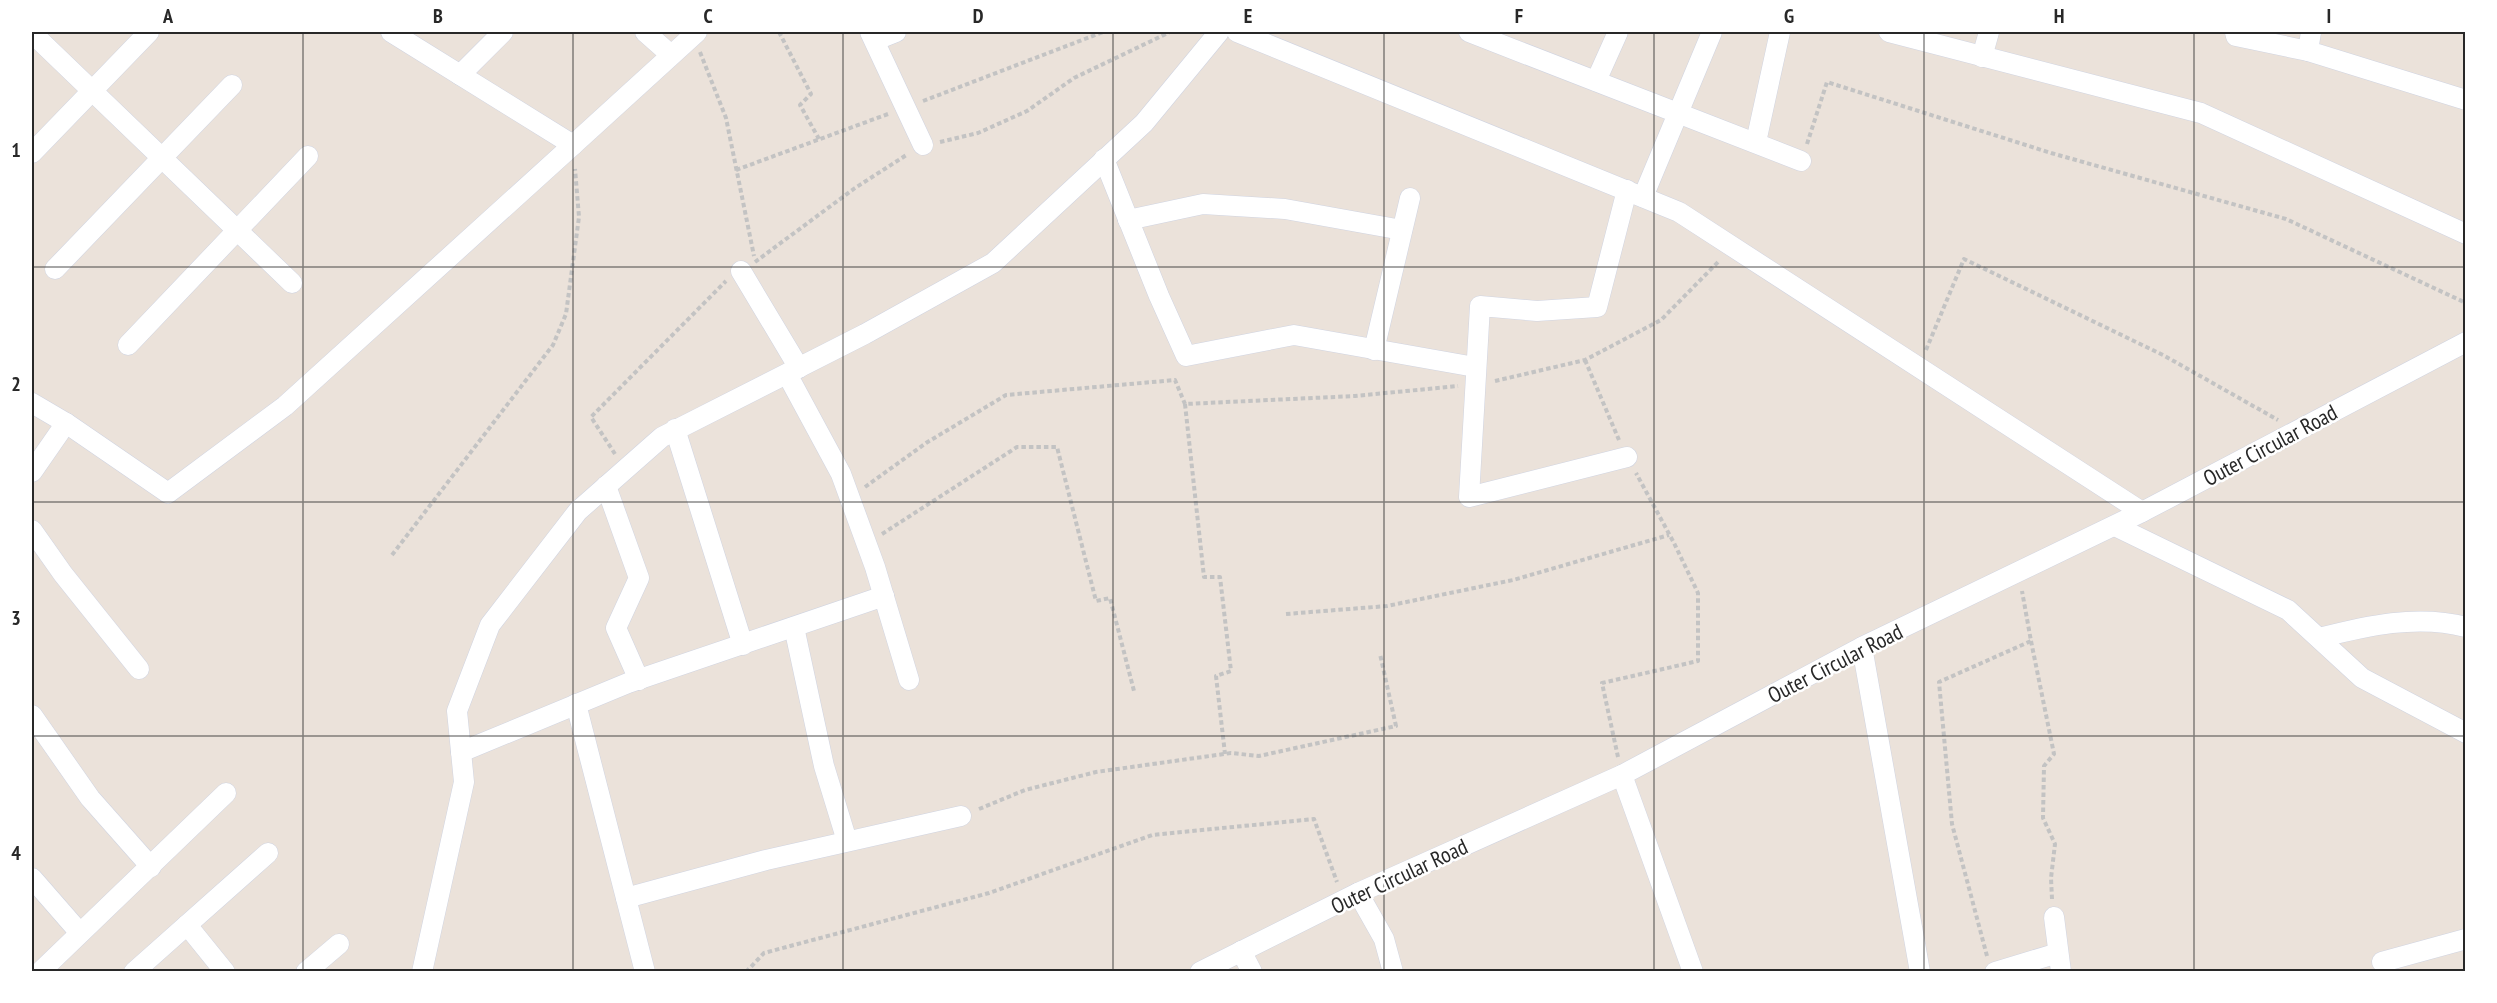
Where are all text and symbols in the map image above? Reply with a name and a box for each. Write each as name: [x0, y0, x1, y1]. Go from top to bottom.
text: A: [162, 3, 174, 29]
text: B: [433, 3, 443, 29]
text: C: [703, 3, 713, 29]
text: D: [973, 3, 984, 29]
text: E: [1244, 3, 1252, 29]
text: F: [1515, 3, 1523, 29]
text: G: [1784, 3, 1794, 29]
text: H: [2054, 3, 2064, 29]
text: I: [2327, 3, 2331, 29]
text: 1: [11, 137, 21, 163]
text: 2: [11, 371, 21, 397]
street label: Outer Circular Road: [2198, 398, 2342, 492]
text: 3: [11, 605, 21, 631]
street label: Outer Circular Road: [1763, 617, 1907, 709]
street label: Outer Circular Road: [1326, 832, 1472, 920]
text: 4: [11, 840, 21, 866]

